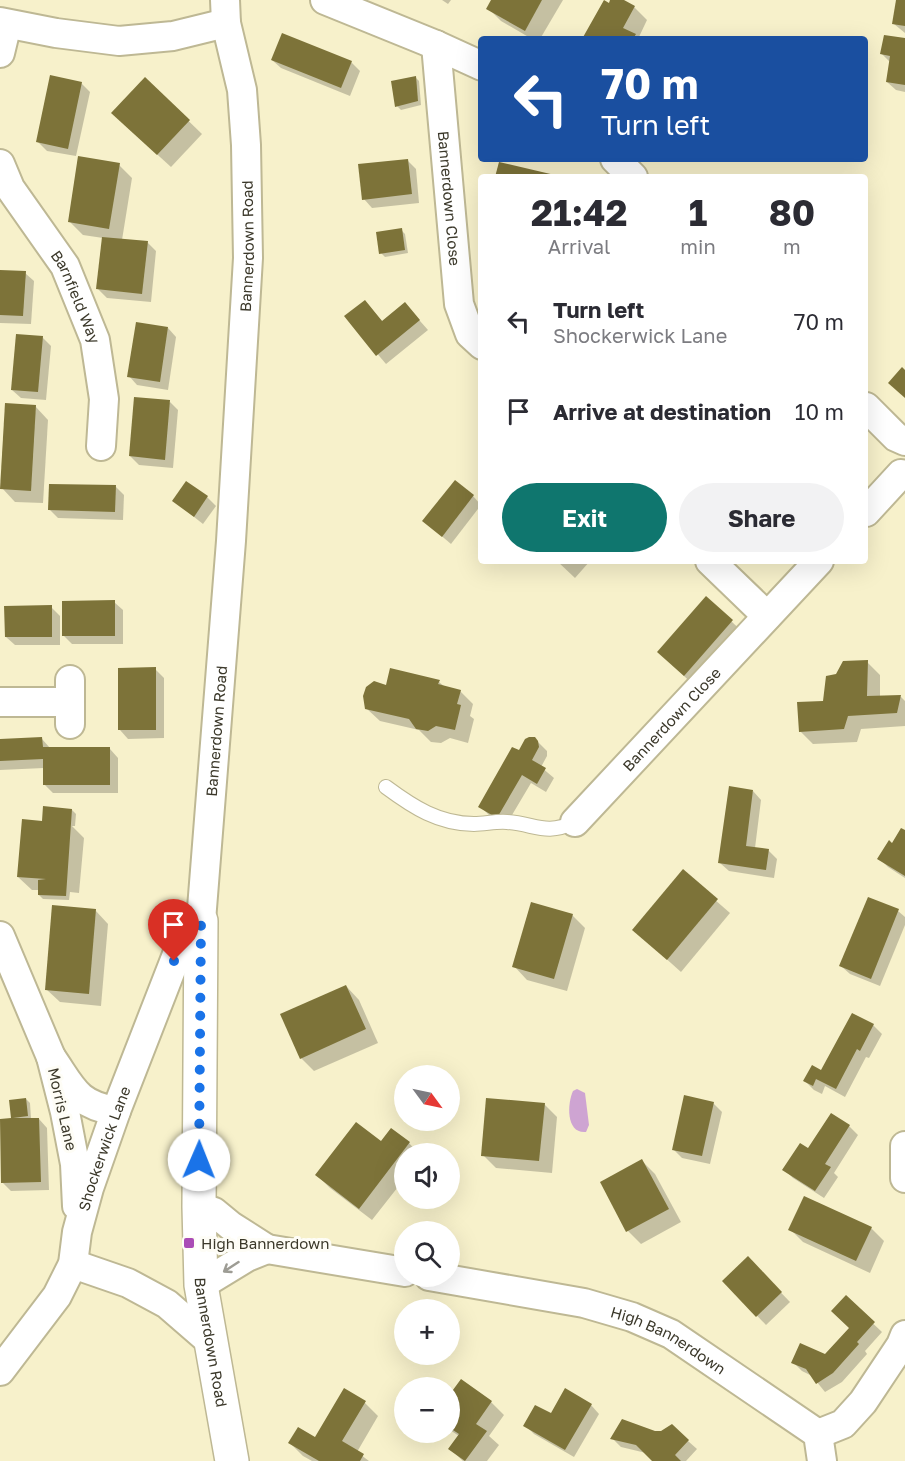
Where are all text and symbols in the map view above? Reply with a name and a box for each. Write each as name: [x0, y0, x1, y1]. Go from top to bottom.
text: 70 m: [601, 58, 698, 108]
icon: left: [502, 60, 580, 138]
text: Turn left: [601, 109, 710, 141]
street label: Bannerdown Close: [435, 130, 465, 267]
street label: Bannerdown Road: [236, 180, 257, 312]
text: 21:42: [531, 191, 627, 234]
text: 1: [689, 191, 707, 234]
text: 80: [769, 191, 815, 234]
text: Arrival: [548, 234, 611, 258]
text: min: [680, 234, 716, 258]
text: m: [783, 234, 801, 258]
street label: Barnfield Way: [48, 247, 105, 346]
text: Turn left: [553, 296, 644, 323]
icon: left: [502, 305, 535, 338]
text: 70 m: [794, 308, 844, 335]
text: Shockerwick Lane: [553, 323, 727, 347]
icon: arrive: [502, 395, 535, 428]
text: Arrive at destination: [553, 398, 771, 425]
text: 10 m: [795, 398, 844, 425]
button: Exit: [502, 483, 667, 552]
button: Share: [679, 483, 844, 552]
street label: Bannerdown Close: [619, 663, 724, 775]
street label: Bannerdown Road: [202, 665, 230, 797]
pin: [148, 899, 199, 961]
icon: arrive: [157, 908, 190, 941]
north arrow: [394, 1065, 460, 1131]
map controls: [394, 1065, 460, 1443]
street label: Morris Lane: [45, 1066, 81, 1152]
street label: Shockerwick Lane: [74, 1083, 134, 1213]
position arrow: [167, 1128, 231, 1192]
button: sound: [394, 1143, 460, 1209]
button: search: [394, 1221, 460, 1287]
place label: High Bannerdown: [201, 1234, 329, 1252]
marker: High Bannerdown: [182, 1236, 196, 1250]
one-way arrow: [223, 1262, 240, 1274]
street label: Bannerdown Road: [192, 1277, 231, 1408]
button: +: [394, 1299, 460, 1365]
street label: High Bannerdown: [609, 1302, 729, 1378]
button: −: [394, 1377, 460, 1443]

